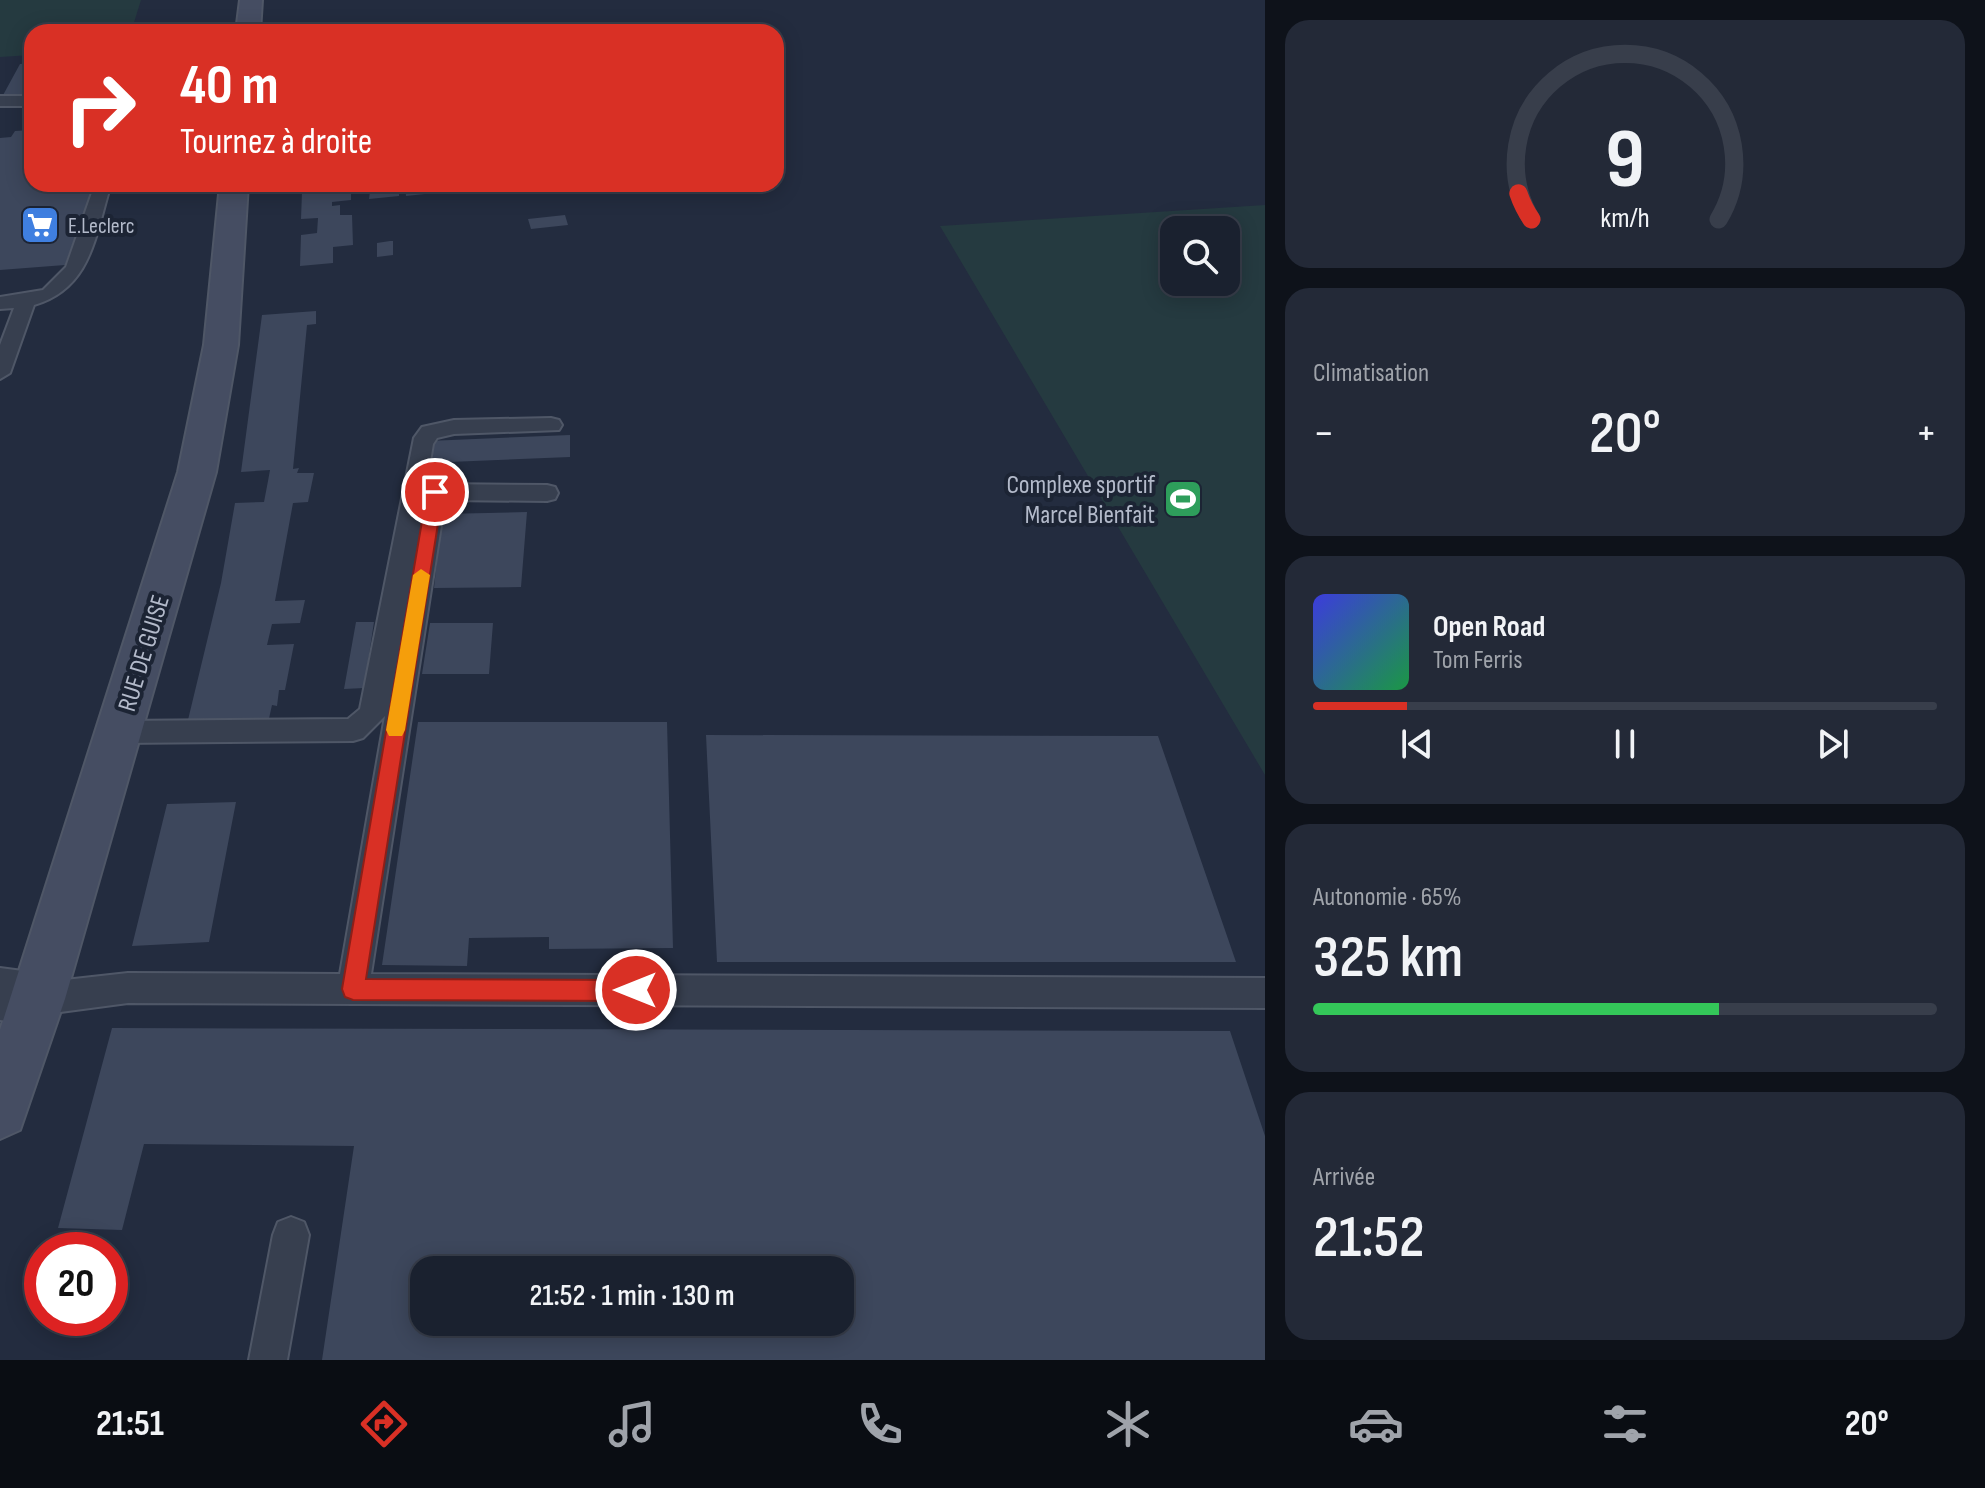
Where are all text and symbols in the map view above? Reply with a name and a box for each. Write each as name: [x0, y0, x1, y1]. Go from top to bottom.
text: 40 m: [180, 53, 279, 120]
icon: right: [48, 56, 152, 160]
text: 9: [1605, 111, 1645, 211]
text: Tournez à droite: [180, 121, 372, 164]
text: km/h: [1600, 201, 1650, 236]
supermarket icon: E.Leclerc: [19, 204, 61, 246]
place label: E.Leclerc: [68, 213, 134, 240]
map controls: [1160, 216, 1240, 296]
button: search: [1160, 216, 1240, 296]
text: Climatisation: [1313, 358, 1429, 389]
text: 20°: [1589, 398, 1661, 470]
text: −: [1313, 407, 1335, 460]
text: +: [1915, 407, 1937, 460]
pin: [401, 458, 469, 526]
icon: arrive: [413, 470, 457, 514]
place label: Complexe sportif Marcel Bienfait: [1006, 470, 1155, 531]
sports icon: Complexe sportif Marcel Bienfait: [1162, 478, 1204, 520]
street label: RUE DE GUISE: [112, 591, 177, 715]
text: Open Road: [1433, 609, 1545, 645]
text: Tom Ferris: [1433, 645, 1523, 676]
icon: previous: [1395, 722, 1439, 766]
icon: pause: [1603, 722, 1647, 766]
icon: next: [1811, 722, 1855, 766]
text: Autonomie · 65%: [1313, 882, 1462, 913]
text: 325 km: [1313, 922, 1463, 994]
position arrow: [594, 948, 678, 1032]
text: Arrivée: [1313, 1162, 1375, 1193]
text: 21:52: [1313, 1202, 1425, 1274]
speed limit sign: 20: [24, 1232, 128, 1336]
text: 21:52 · 1 min · 130 m: [529, 1278, 735, 1314]
icon: directions: [356, 1396, 412, 1452]
icon: music: [604, 1396, 660, 1452]
icon: phone: [852, 1396, 908, 1452]
icon: climate: [1100, 1396, 1156, 1452]
icon: car: [1348, 1396, 1404, 1452]
icon: filters: [1597, 1396, 1653, 1452]
text: 21:51: [96, 1403, 164, 1446]
text: 20°: [1845, 1403, 1889, 1446]

